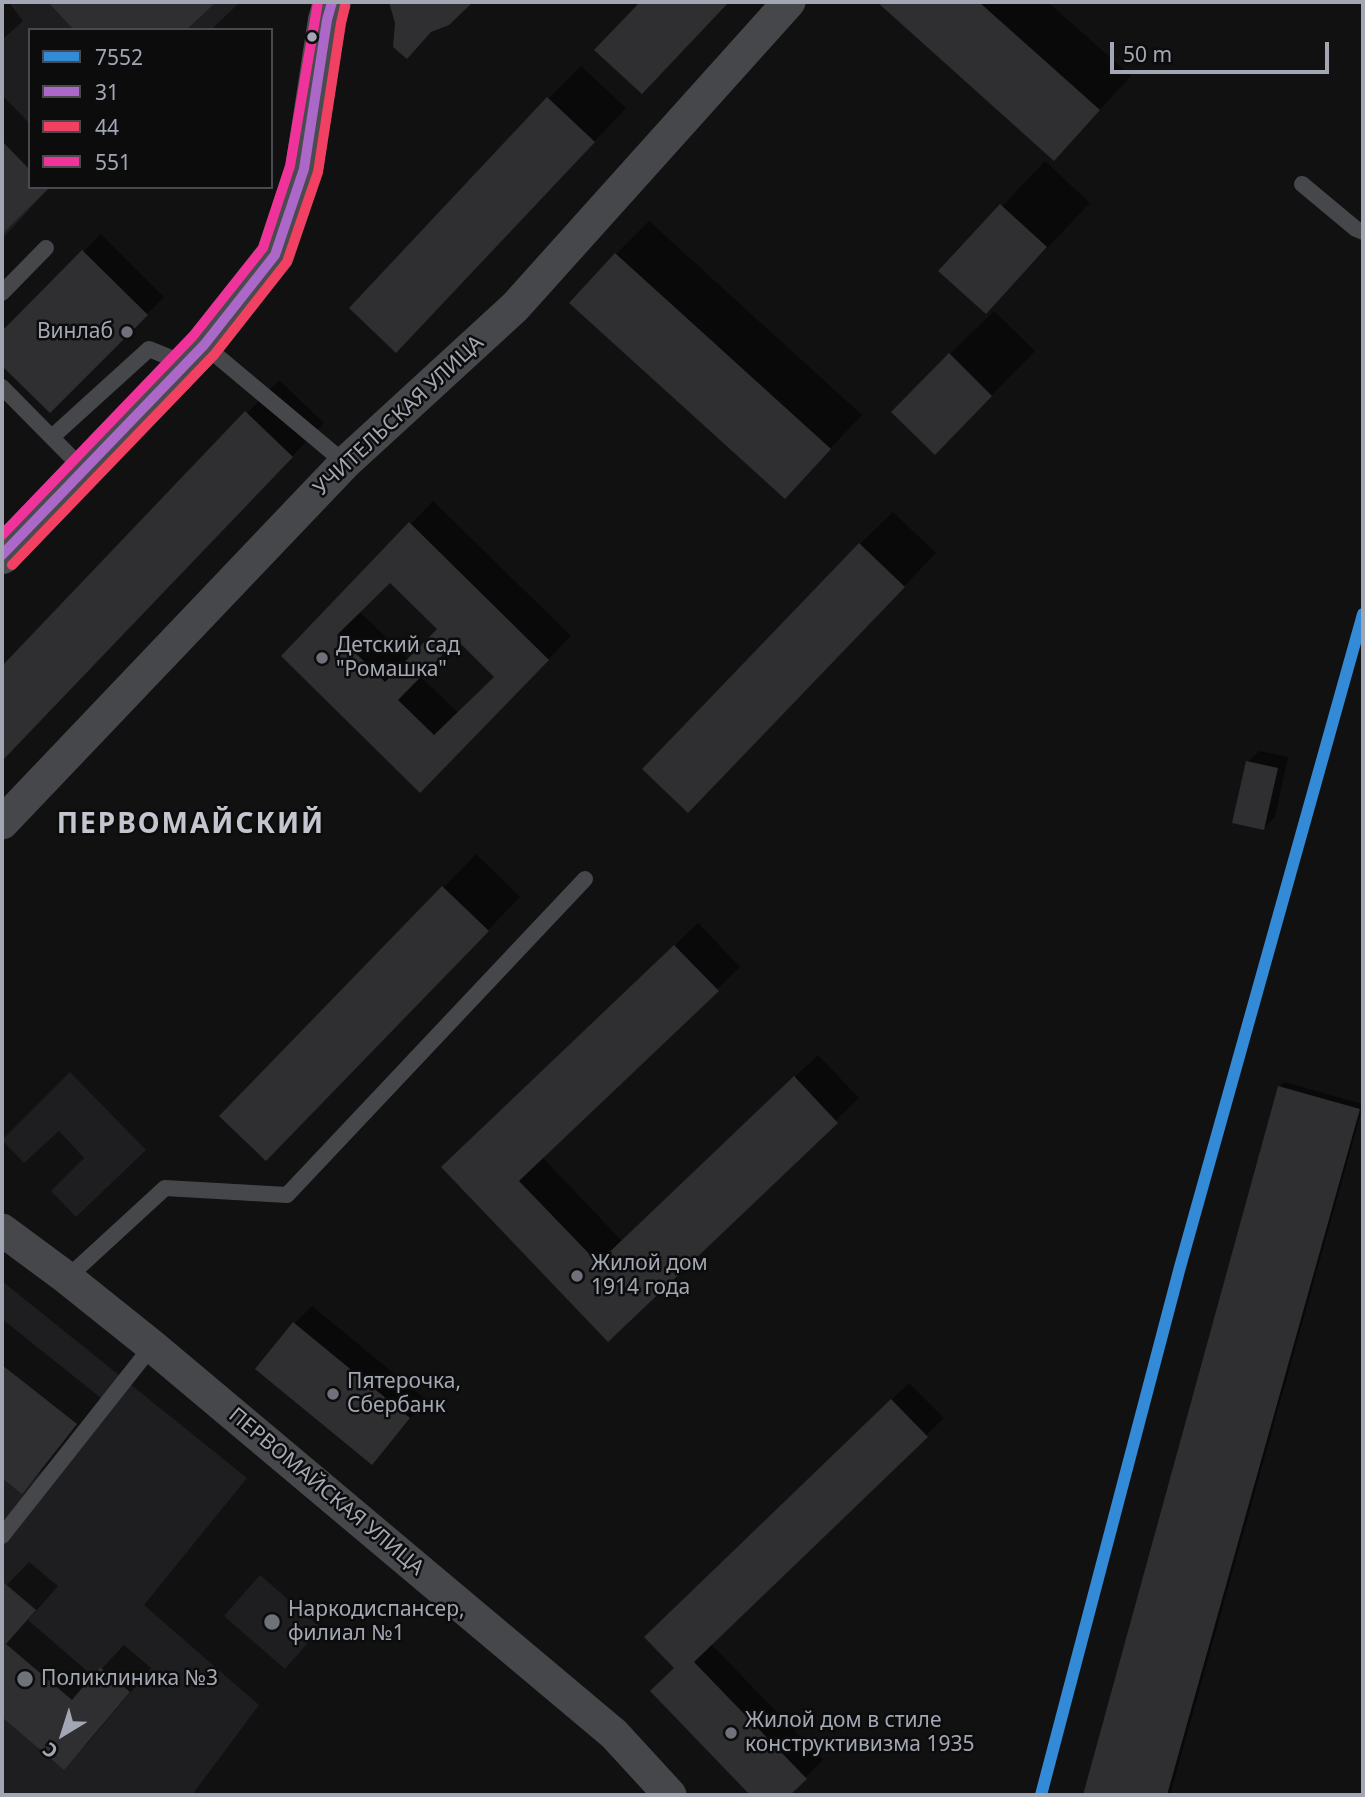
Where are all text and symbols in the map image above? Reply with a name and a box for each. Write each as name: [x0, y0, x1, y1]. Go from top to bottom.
legend: [28, 28, 273, 189]
scale bar: [1113, 28, 1332, 72]
unlabelled marker: [305, 30, 319, 44]
text: 50 m: [1123, 40, 1172, 68]
text: 7552: [95, 43, 143, 71]
text: 31: [95, 78, 119, 106]
text: 44: [95, 113, 119, 141]
text: 551: [95, 148, 131, 176]
place label: Винлаб: [37, 319, 113, 345]
marker: Винлаб: [119, 324, 135, 340]
street label: УЧИТЕЛЬСКАЯ УЛИЦА: [309, 331, 489, 501]
place label: Детский сад "Ромашка": [336, 633, 460, 683]
marker: Детский сад "Ромашка": [314, 650, 330, 666]
district label: ПЕРВОМАЙСКИЙ: [58, 808, 324, 842]
place label: Жилой дом 1914 года: [591, 1251, 708, 1301]
marker: Жилой дом 1914 года: [569, 1268, 585, 1284]
place label: Пятерочка, Сбербанк: [347, 1369, 461, 1419]
marker: Пятерочка, Сбербанк: [325, 1386, 341, 1402]
street label: ПЕРВОМАЙСКАЯ УЛИЦА: [223, 1403, 429, 1581]
place label: Наркодиспансер, филиал №1: [288, 1597, 465, 1647]
marker: Наркодиспансер, филиал №1: [262, 1612, 282, 1632]
place label: Поликлиника №3: [41, 1666, 218, 1692]
marker: Поликлиника №3: [15, 1669, 35, 1689]
north arrow: [28, 1699, 98, 1769]
place label: Жилой дом в стиле конструктивизма 1935: [745, 1708, 974, 1758]
marker: Жилой дом в стиле конструктивизма 1935: [723, 1725, 739, 1741]
text: С: [37, 1737, 63, 1765]

